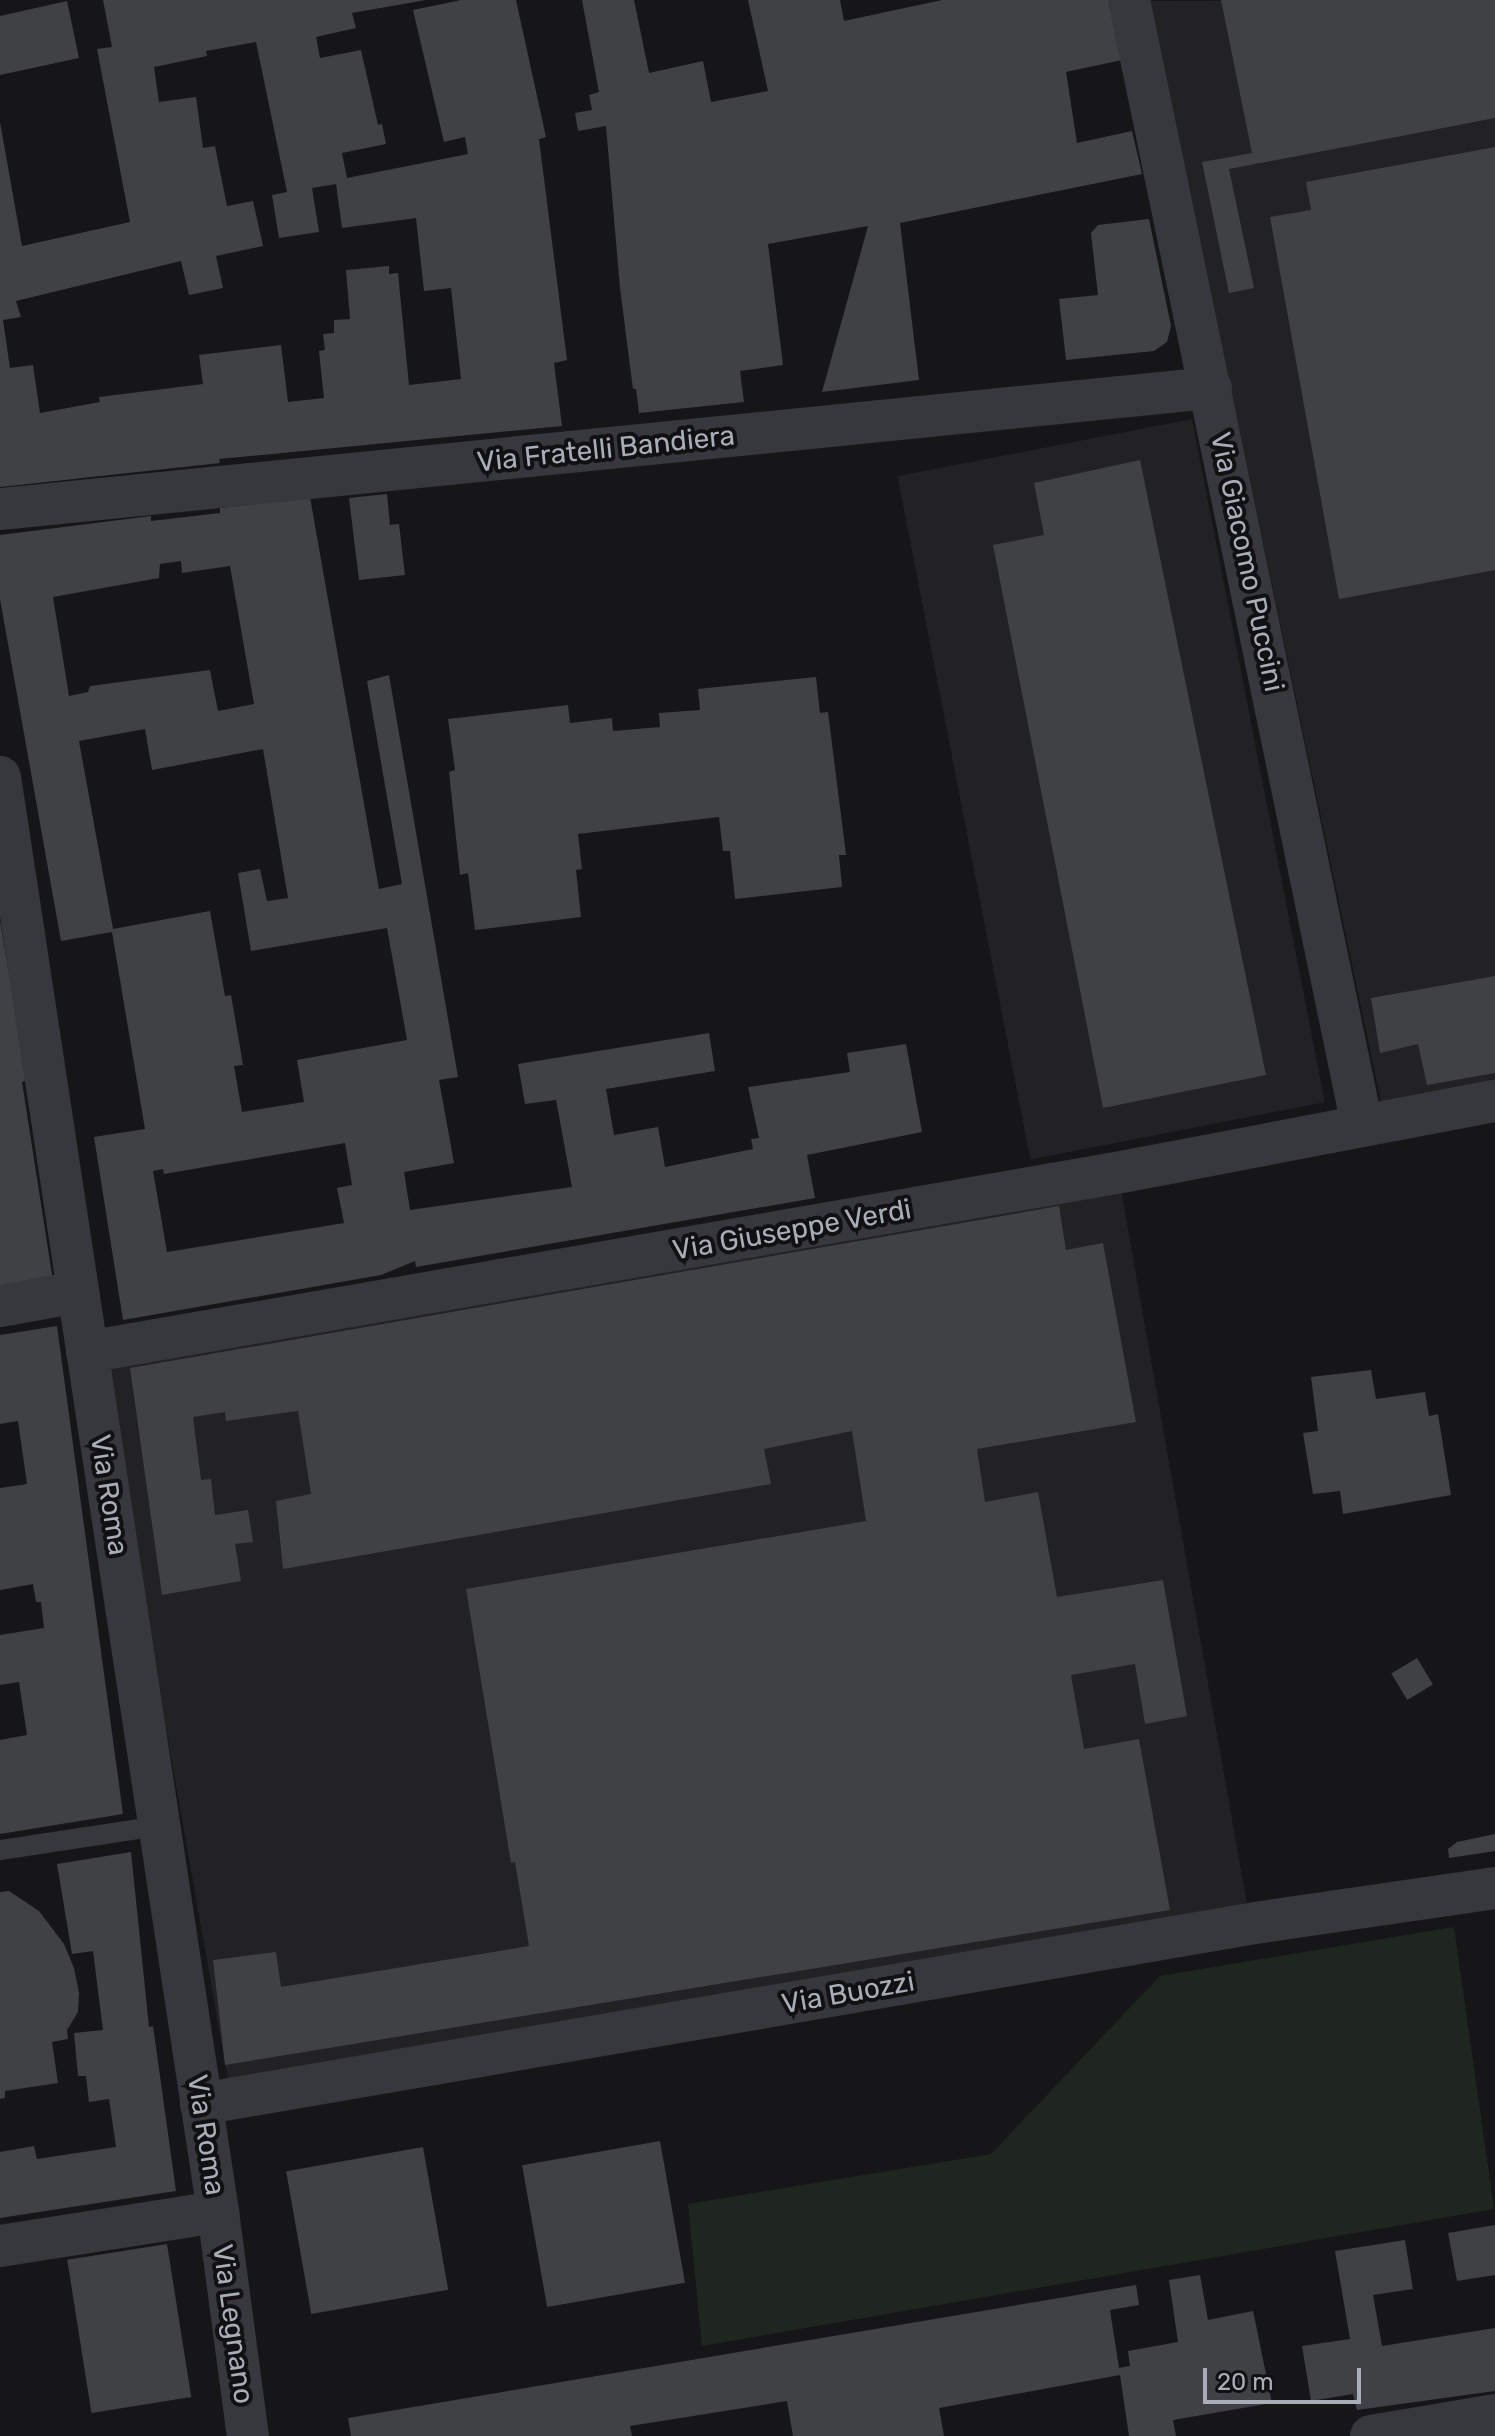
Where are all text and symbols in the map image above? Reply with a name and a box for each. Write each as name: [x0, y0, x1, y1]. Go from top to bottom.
street label: Via Fratelli Bandiera: [475, 419, 737, 479]
street label: Via Giacomo Puccini: [1203, 429, 1291, 695]
street label: Via Giuseppe Verdi: [670, 1192, 914, 1268]
street label: Via Roma: [83, 1432, 135, 1558]
street label: Via Buozzi: [779, 1965, 917, 2021]
street label: Via Roma: [180, 2072, 232, 2198]
street label: Via Legnano: [205, 2242, 261, 2406]
scale bar: [1207, 2352, 1365, 2402]
text: 20 m: [1217, 2368, 1274, 2396]

